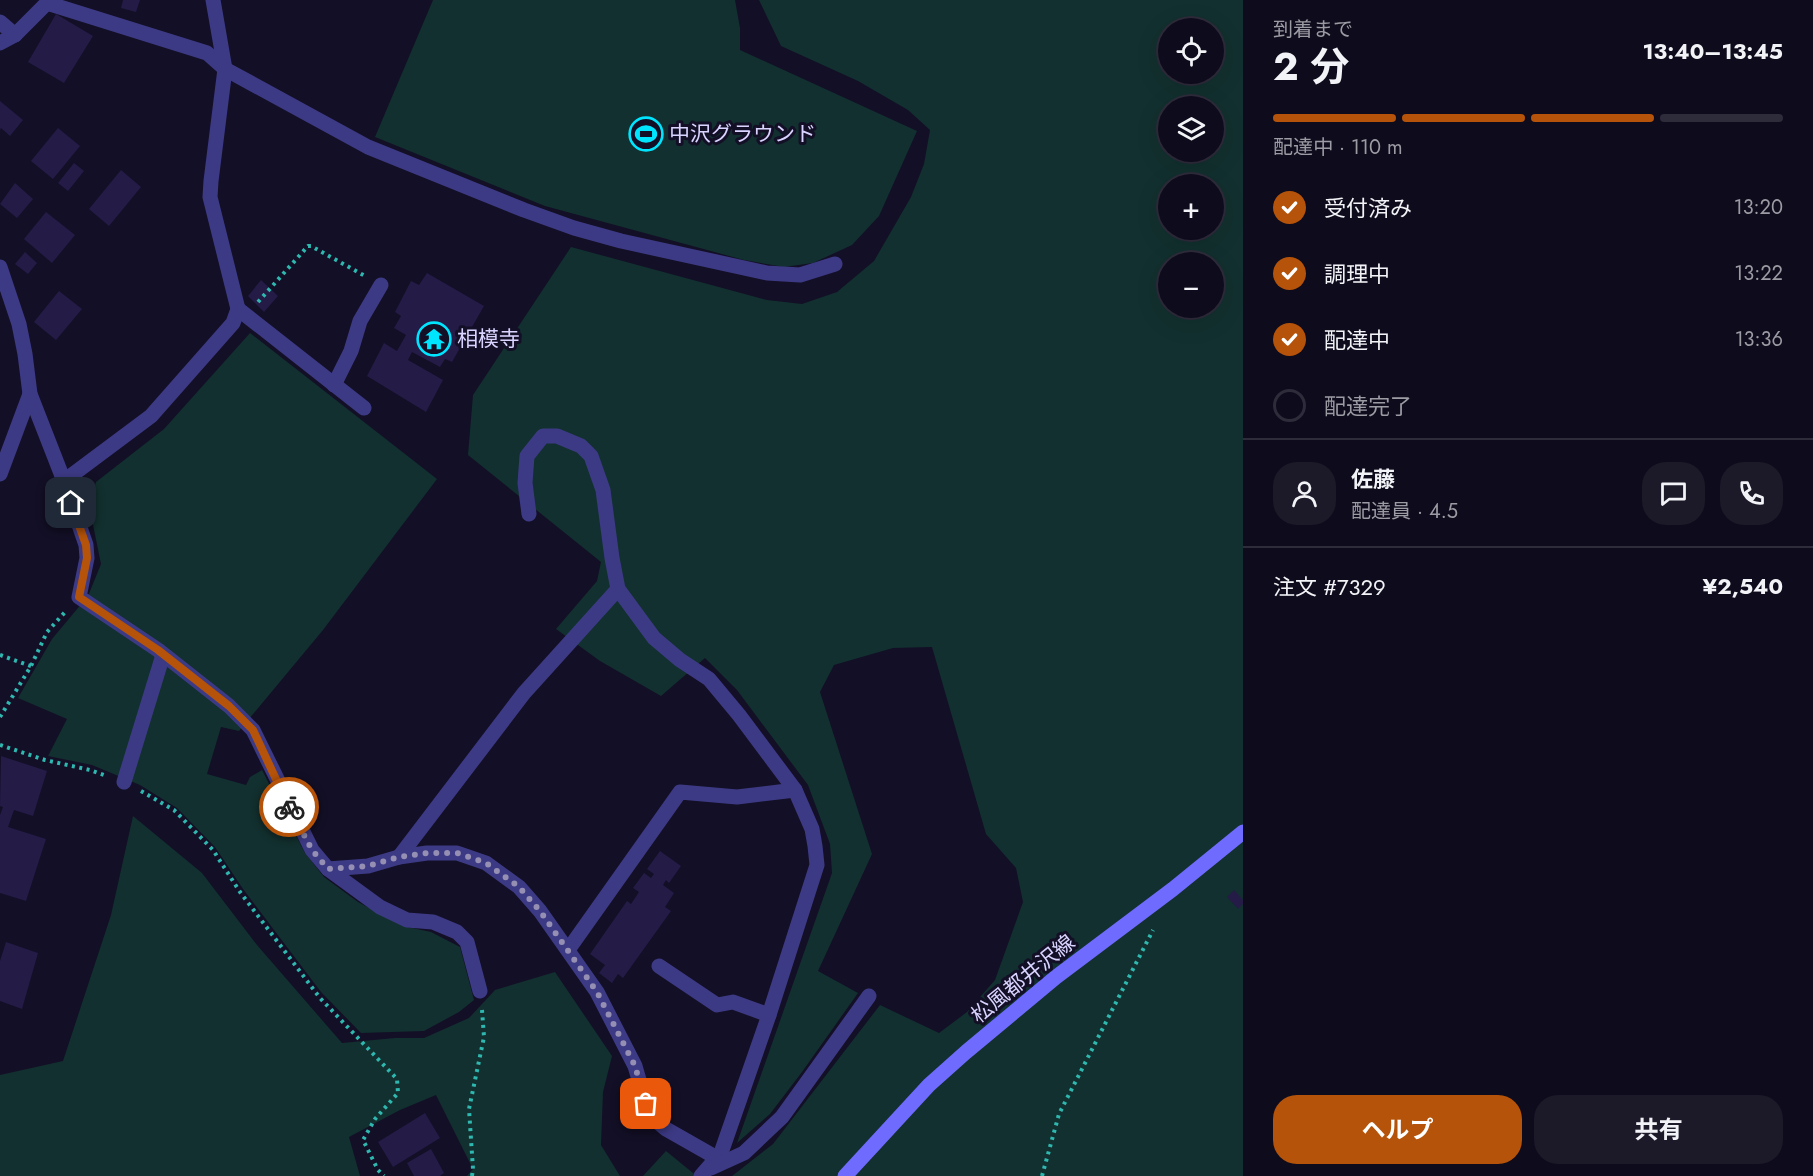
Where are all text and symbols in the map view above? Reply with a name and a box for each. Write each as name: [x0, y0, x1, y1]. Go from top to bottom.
text: 到着まで: [1273, 15, 1353, 44]
map controls: [1158, 18, 1224, 318]
button: locate: [1158, 18, 1224, 84]
text: 13:40–13:45: [1642, 35, 1783, 67]
text: 2 分: [1273, 38, 1349, 95]
button: layers: [1158, 96, 1224, 162]
sports icon: 中沢グラウンド: [628, 116, 664, 152]
place label: 中沢グラウンド: [669, 119, 816, 149]
text: 配達中 · 110 m: [1273, 133, 1403, 162]
button: +: [1158, 174, 1224, 240]
icon: check: [1273, 191, 1306, 224]
text: 受付済み: [1324, 192, 1412, 224]
text: 13:20: [1734, 193, 1783, 222]
button: −: [1158, 252, 1224, 318]
icon: check: [1273, 257, 1306, 290]
text: 調理中: [1324, 258, 1390, 290]
text: 13:22: [1734, 259, 1783, 288]
temple icon: 相模寺: [416, 321, 452, 357]
icon: check: [1273, 323, 1306, 356]
place label: 相模寺: [457, 324, 520, 354]
text: 配達中: [1324, 324, 1390, 356]
text: 13:36: [1735, 325, 1783, 354]
text: 配達完了: [1324, 390, 1412, 422]
button: person: [1273, 462, 1336, 525]
button: chat: [1642, 462, 1705, 525]
button: phone: [1720, 462, 1783, 525]
text: 佐藤: [1351, 463, 1395, 495]
pin: [45, 477, 96, 528]
icon: home: [54, 486, 87, 519]
text: 配達員 · 4.5: [1351, 497, 1458, 526]
text: ¥2,540: [1703, 570, 1783, 602]
text: 注文 #7329: [1273, 571, 1386, 603]
courier: [259, 777, 319, 837]
icon: bike: [273, 791, 306, 824]
street label: 松風都井沢線: [965, 928, 1081, 1030]
pin: [620, 1078, 671, 1129]
icon: bag: [629, 1087, 662, 1120]
button: ヘルプ: [1273, 1095, 1522, 1164]
button: 共有: [1534, 1095, 1783, 1164]

